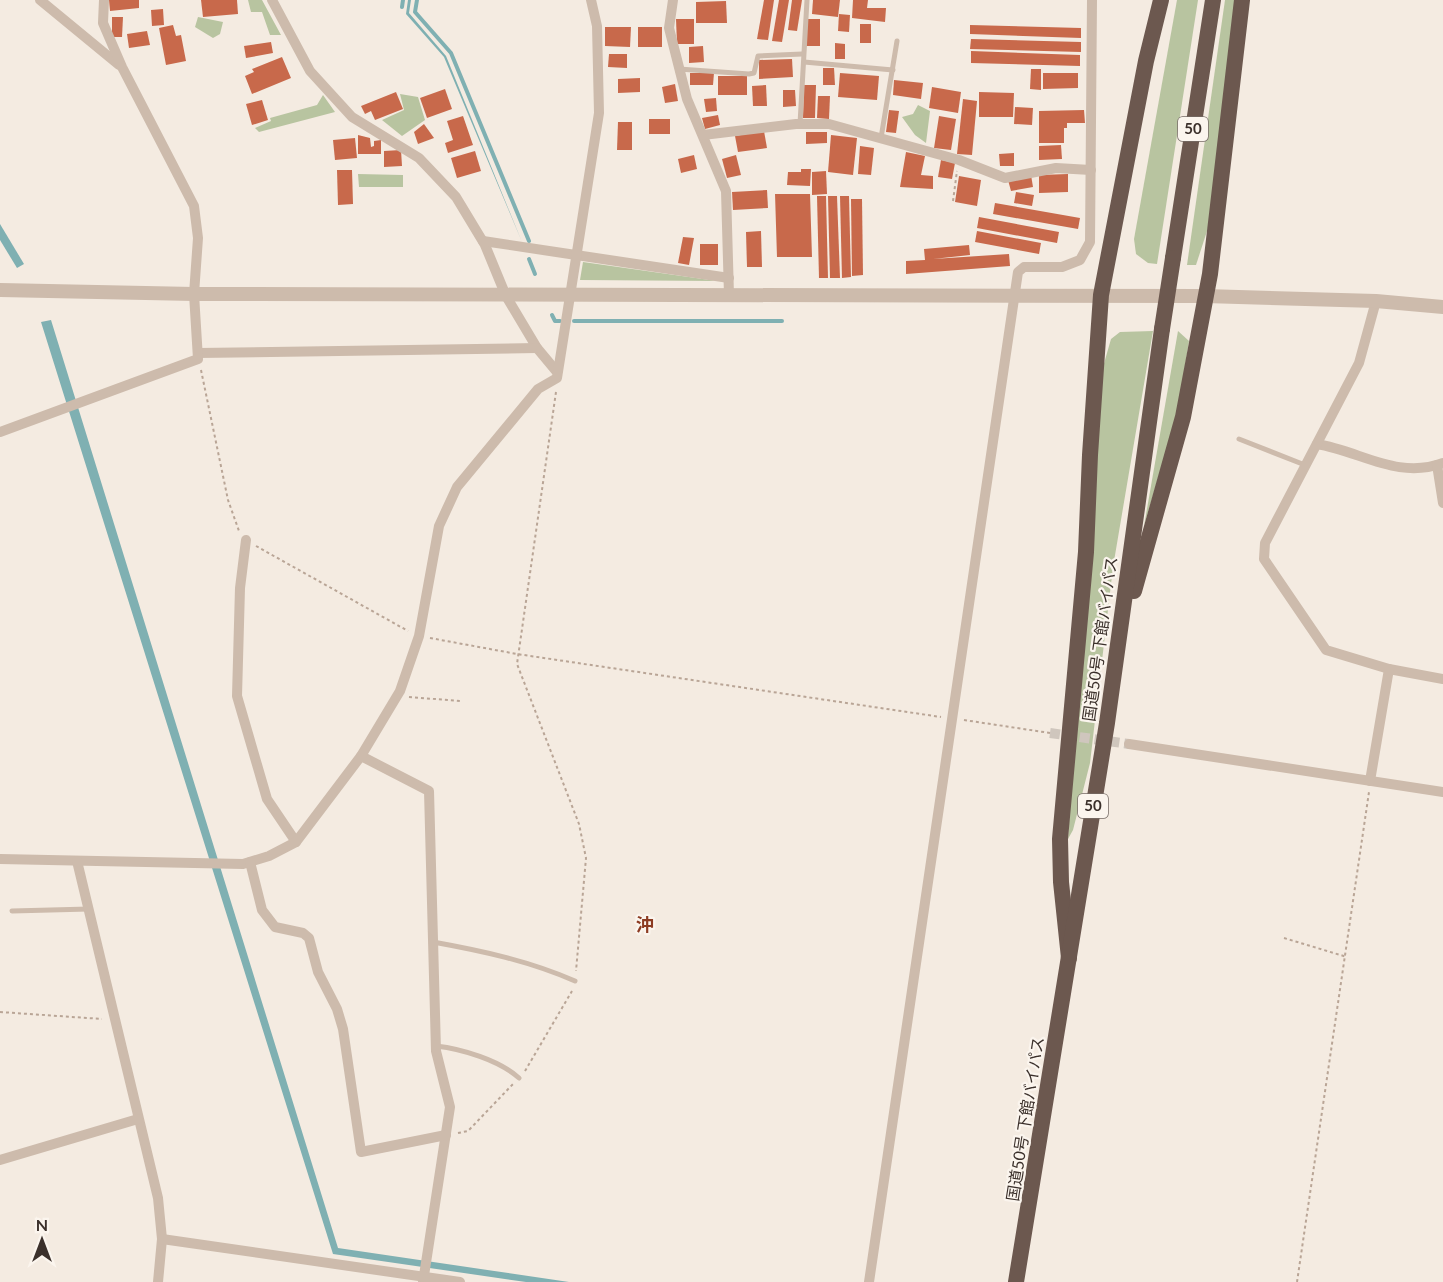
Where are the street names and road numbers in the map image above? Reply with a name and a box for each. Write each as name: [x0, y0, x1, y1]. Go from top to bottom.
road number: 50: [1178, 117, 1208, 141]
street label: 国道50号 下館バイパス: [1079, 555, 1120, 723]
road number: 50: [1078, 794, 1108, 818]
street label: 国道50号 下館バイパス: [1002, 1035, 1047, 1203]

